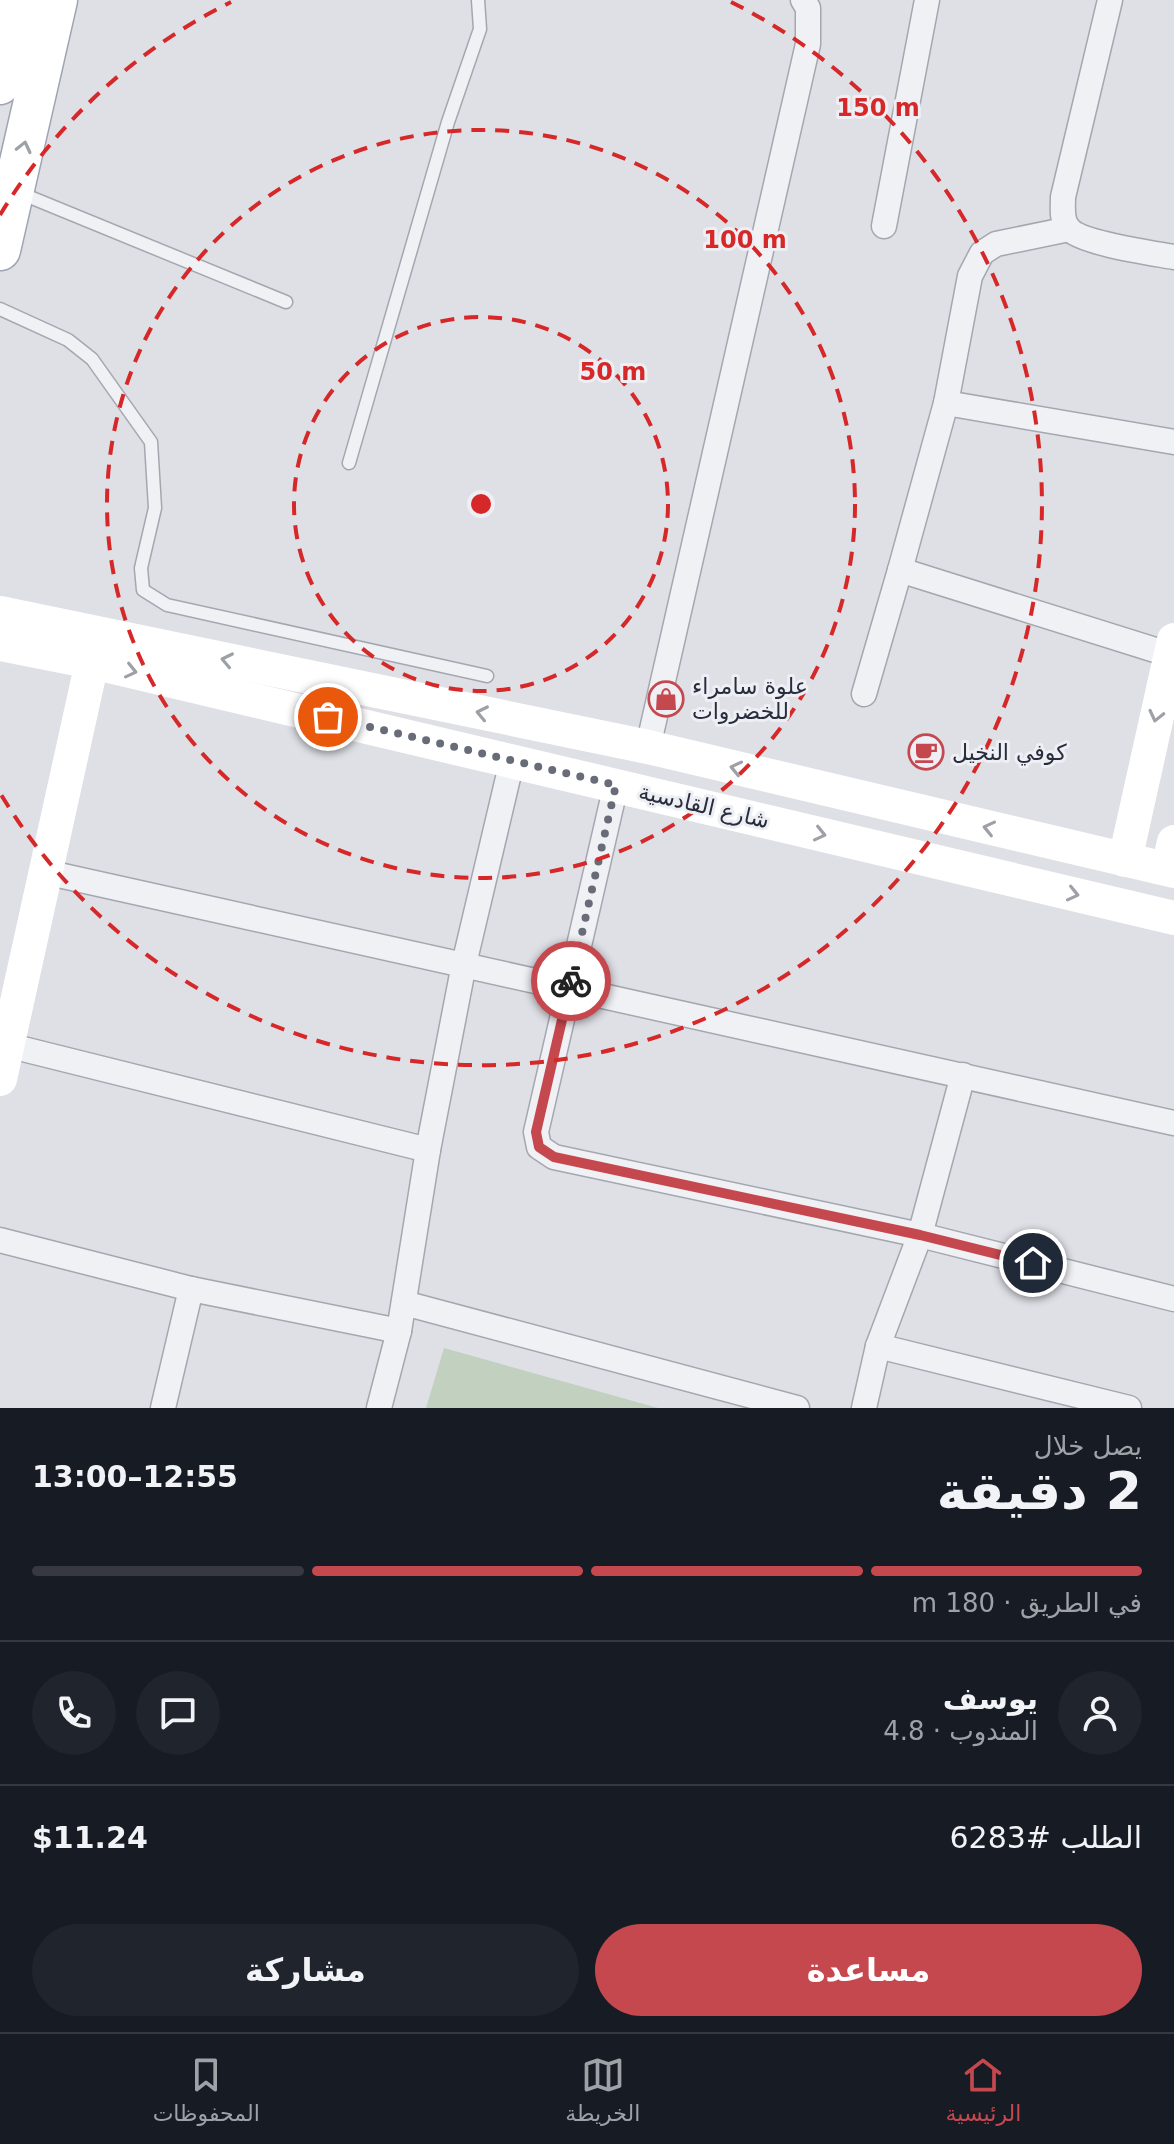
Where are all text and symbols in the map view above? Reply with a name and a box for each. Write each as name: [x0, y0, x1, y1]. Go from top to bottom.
text: 150 m: [836, 94, 920, 122]
one-way arrow: [15, 140, 32, 154]
text: 100 m: [703, 226, 787, 254]
text: 50 m: [580, 358, 646, 386]
centre of rings: [467, 490, 495, 518]
one-way arrow: [221, 652, 235, 669]
one-way arrow: [124, 662, 138, 679]
place label: علوة سامراء للخضروات: [692, 674, 808, 724]
shop icon: علوة سامراء للخضروات: [647, 680, 685, 718]
pin: [294, 683, 362, 751]
icon: bag: [306, 695, 350, 739]
one-way arrow: [476, 705, 489, 722]
one-way arrow: [1148, 709, 1165, 723]
cafe icon: كوفي النخيل: [907, 733, 945, 771]
place label: كوفي النخيل: [952, 740, 1067, 766]
one-way arrow: [730, 760, 743, 777]
street label: شارع القادسية: [636, 779, 772, 833]
one-way arrow: [983, 820, 996, 837]
one-way arrow: [813, 825, 827, 842]
one-way arrow: [1066, 885, 1079, 902]
courier: [531, 941, 611, 1021]
icon: bike: [549, 959, 593, 1003]
pin: [999, 1229, 1067, 1297]
icon: home: [1011, 1241, 1055, 1285]
text: يصل خلال: [1034, 1431, 1142, 1461]
text: 12:55–13:00: [32, 1459, 238, 1494]
text: 2 دقيقة: [937, 1461, 1142, 1521]
text: في الطريق · 180 m: [912, 1588, 1142, 1618]
button: phone: [32, 1671, 116, 1755]
button: chat: [136, 1671, 220, 1755]
button: person: [1058, 1671, 1142, 1755]
text: يوسف: [943, 1681, 1038, 1716]
text: المندوب · 4.8: [883, 1716, 1038, 1746]
text: $11.24: [32, 1820, 148, 1855]
text: الطلب #6283: [949, 1820, 1142, 1855]
button: مشاركة: [32, 1924, 579, 2016]
button: مساعدة: [595, 1924, 1142, 2016]
tab: المحفوظات: [153, 2053, 260, 2126]
tab: الخريطة: [565, 2053, 640, 2126]
tab: الرئيسية: [946, 2053, 1021, 2126]

